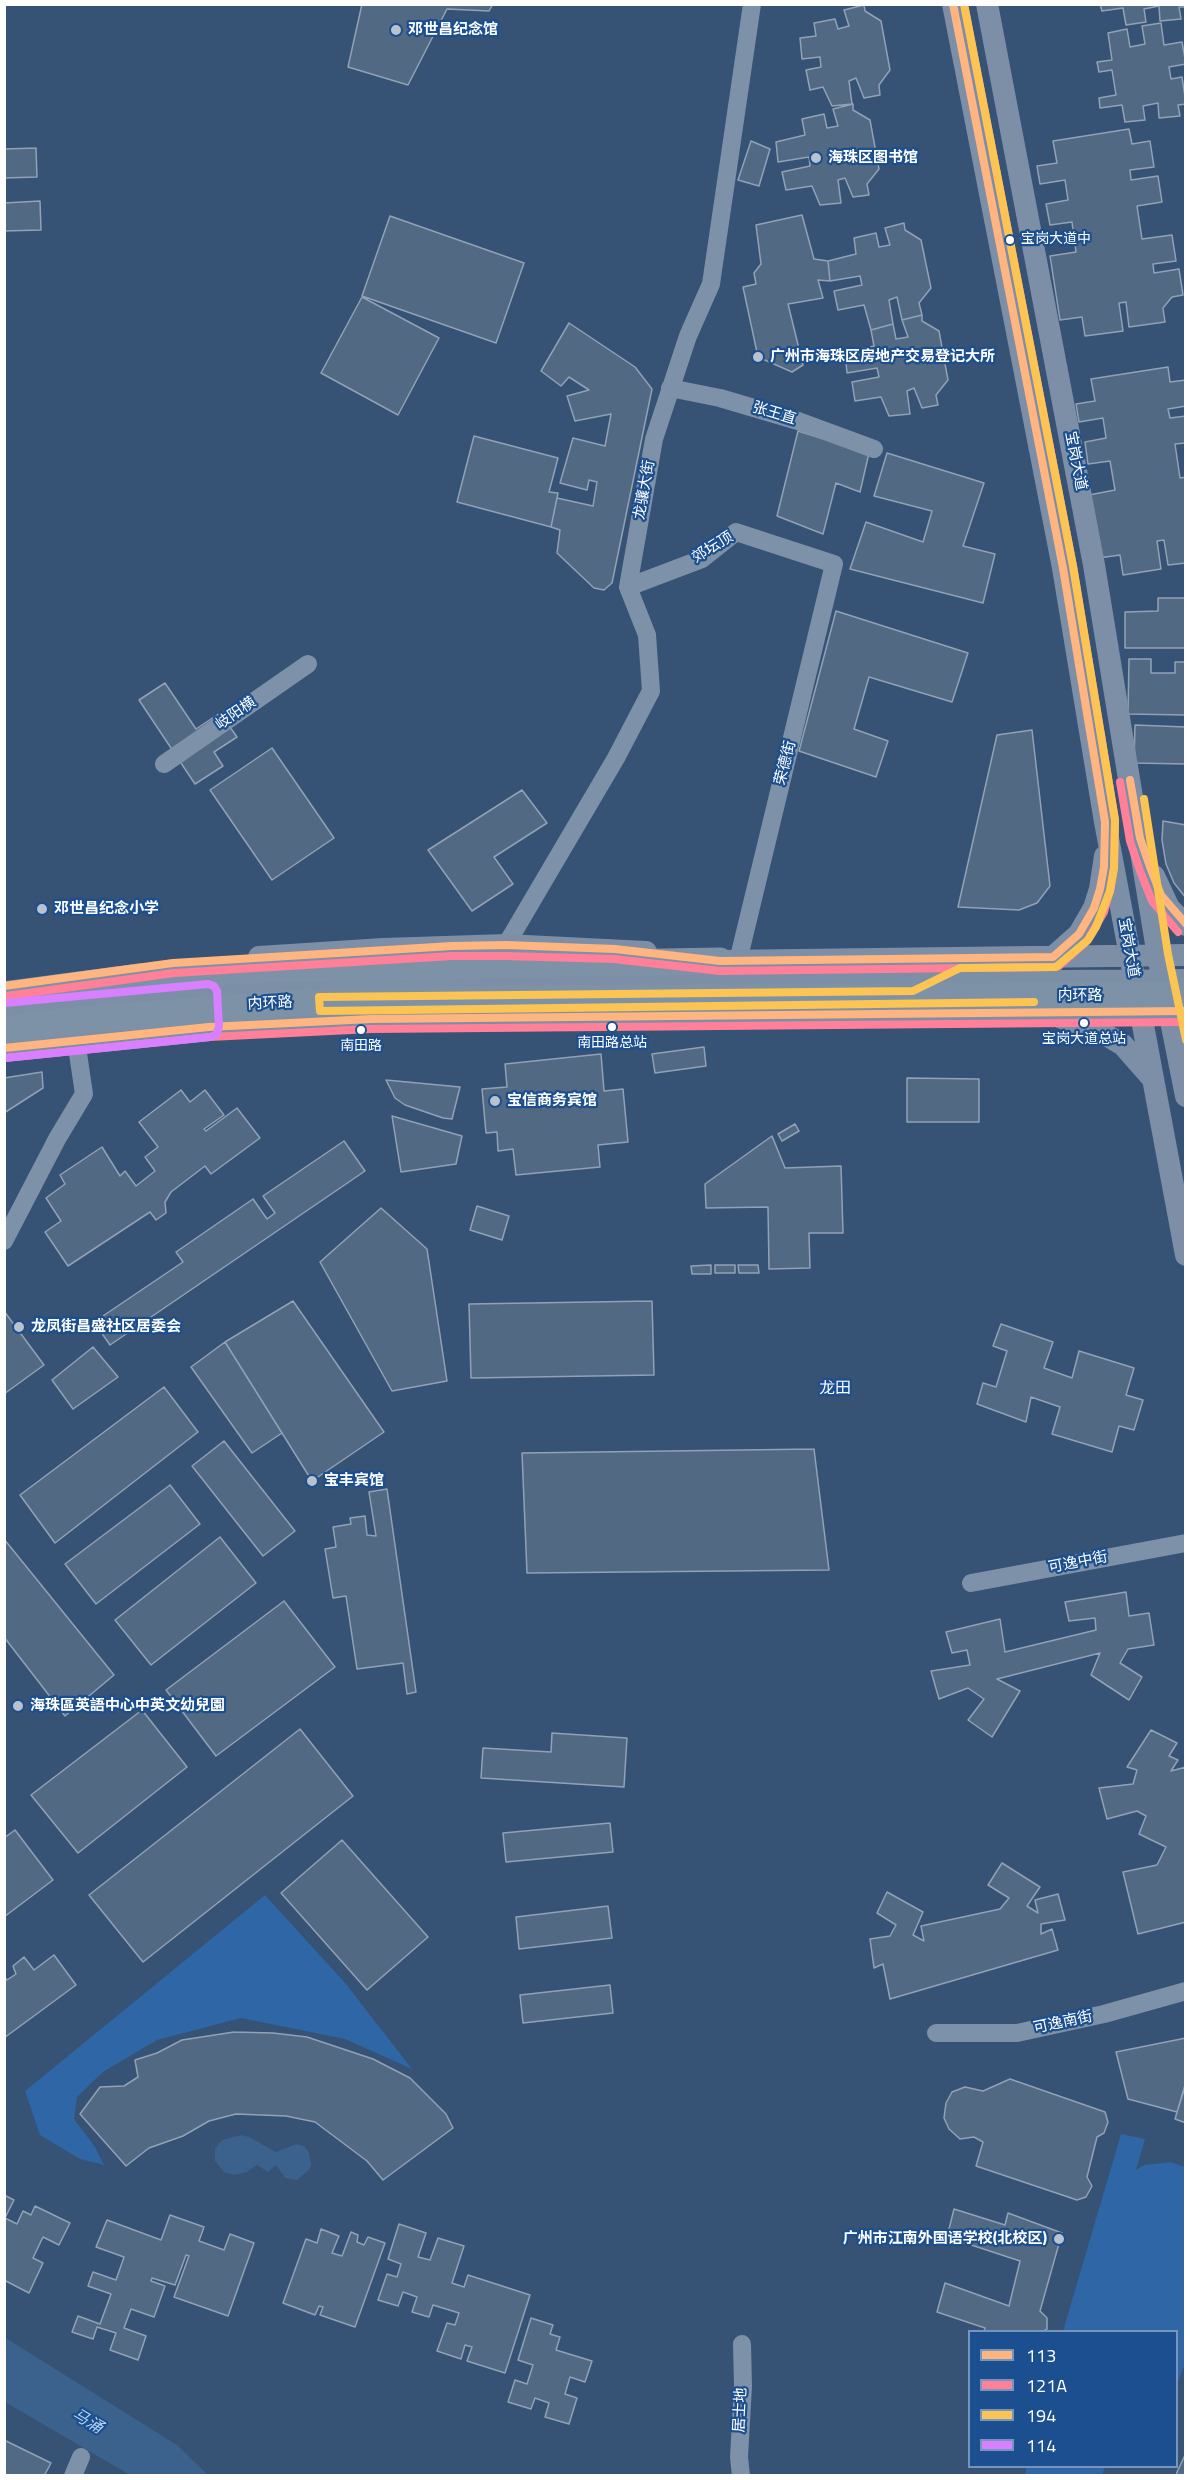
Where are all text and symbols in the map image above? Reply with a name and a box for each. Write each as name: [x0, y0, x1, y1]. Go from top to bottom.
place label: 邓世昌纪念馆: [408, 21, 498, 39]
marker: 邓世昌纪念馆: [389, 23, 403, 37]
place label: 海珠区图书馆: [828, 149, 918, 167]
marker: 海珠区图书馆: [809, 151, 823, 165]
place label: 宝岗大道中: [1021, 232, 1091, 248]
marker: 宝岗大道中: [1004, 234, 1016, 246]
place label: 广州市海珠区房地产交易登记大所: [770, 348, 995, 366]
marker: 广州市海珠区房地产交易登记大所: [751, 350, 765, 364]
street label: 张王直: [750, 399, 798, 429]
street label: 宝岗大道: [1060, 430, 1090, 492]
street label: 龙骧大街: [631, 459, 659, 521]
street label: 郊坛顶: [689, 528, 737, 568]
street label: 岐阳横: [212, 694, 260, 734]
street label: 荣德街: [772, 739, 800, 787]
place label: 邓世昌纪念小学: [54, 900, 159, 918]
marker: 邓世昌纪念小学: [35, 902, 49, 916]
street label: 宝岗大道: [1114, 917, 1142, 979]
street label: 内环路: [1058, 987, 1102, 1005]
street label: 内环路: [247, 994, 293, 1014]
marker: 宝岗大道总站: [1078, 1017, 1090, 1029]
marker: 南田路总站: [606, 1021, 618, 1033]
marker: 南田路: [355, 1024, 367, 1036]
place label: 宝岗大道总站: [1042, 1032, 1126, 1048]
place label: 南田路总站: [577, 1036, 647, 1052]
place label: 南田路: [340, 1039, 382, 1055]
place label: 宝信商务宾馆: [507, 1092, 597, 1110]
marker: 宝信商务宾馆: [488, 1094, 502, 1108]
place label: 龙凤街昌盛社区居委会: [31, 1318, 181, 1336]
marker: 龙凤街昌盛社区居委会: [12, 1320, 26, 1334]
district label: 龙田: [819, 1379, 851, 1399]
place label: 宝丰宾馆: [324, 1472, 384, 1490]
marker: 宝丰宾馆: [305, 1474, 319, 1488]
street label: 可逸中街: [1047, 1548, 1109, 1578]
place label: 海珠區英語中心中英文幼兒園: [30, 1697, 225, 1715]
marker: 海珠區英語中心中英文幼兒園: [11, 1699, 25, 1713]
street label: 可逸南街: [1032, 2008, 1094, 2038]
place label: 广州市江南外国语学校(北校区): [843, 2230, 1047, 2248]
marker: 广州市江南外国语学校(北校区): [1052, 2232, 1066, 2246]
legend: [968, 2330, 1178, 2468]
text: 113: [1026, 2342, 1056, 2369]
text: 121A: [1026, 2372, 1067, 2399]
street label: 居士地: [731, 2387, 751, 2433]
text: 194: [1026, 2402, 1056, 2429]
water label: 马涌: [68, 2406, 106, 2438]
text: 114: [1026, 2432, 1056, 2459]

